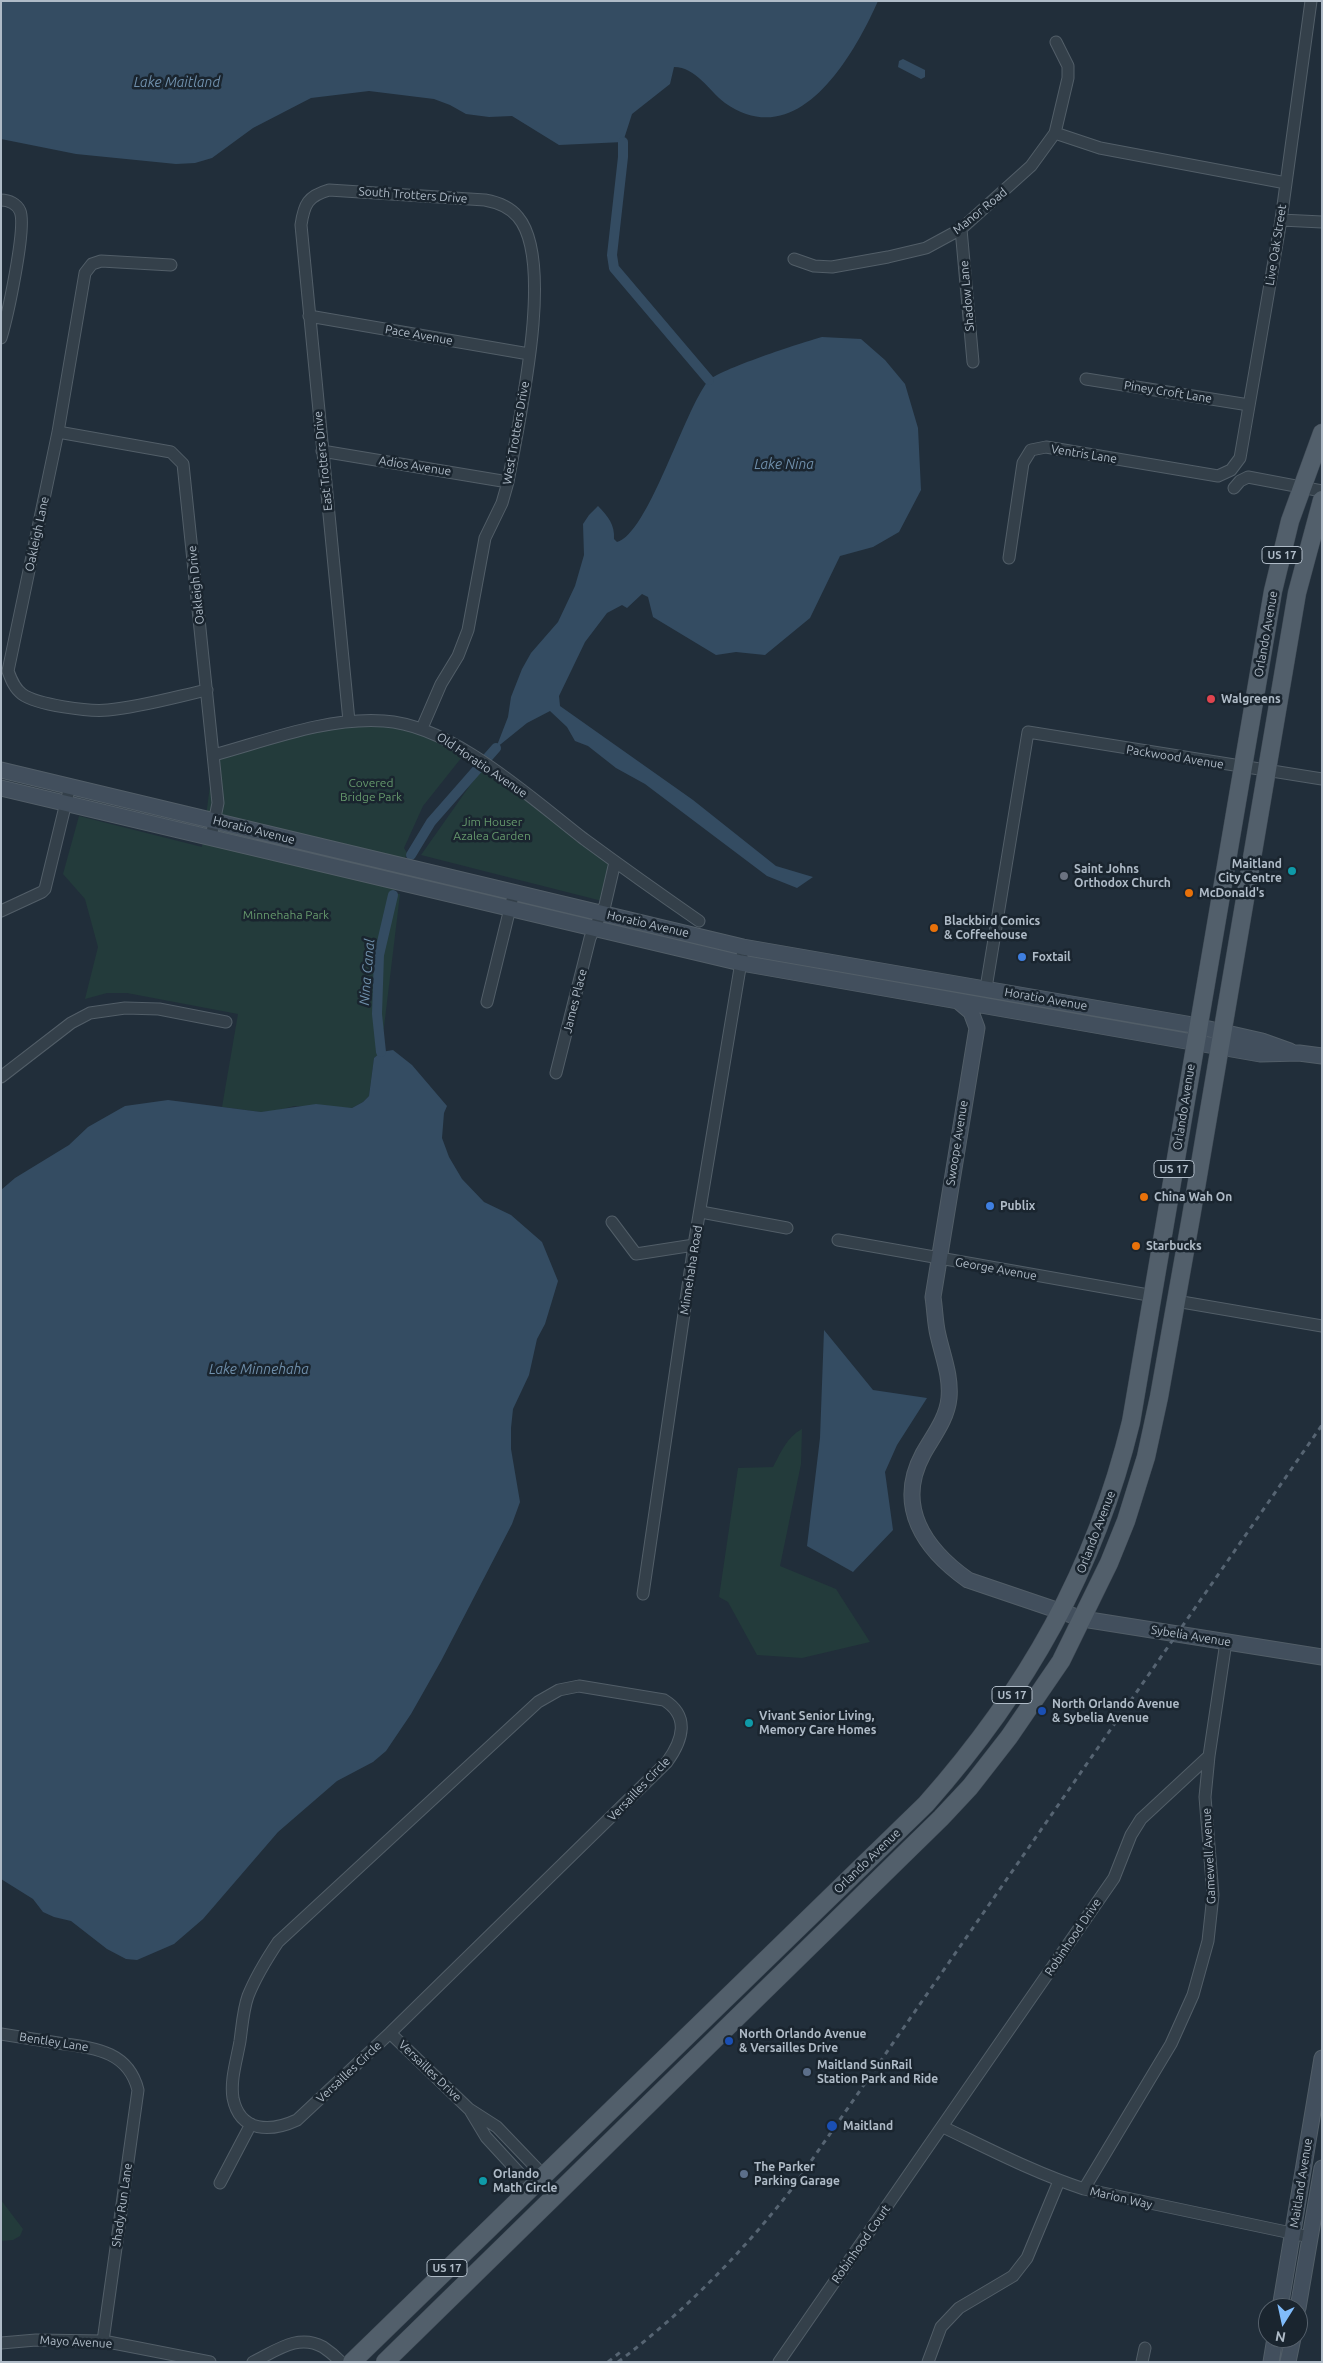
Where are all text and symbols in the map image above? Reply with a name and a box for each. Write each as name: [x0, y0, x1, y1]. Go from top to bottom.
water label: Lake Maitland: [134, 74, 220, 90]
street label: South Trotters Drive: [358, 184, 468, 206]
street label: Manor Road: [950, 185, 1010, 237]
street label: Live Oak Street: [1262, 203, 1290, 287]
street label: Shadow Lane: [957, 260, 977, 332]
street label: Pace Avenue: [384, 322, 454, 348]
street label: Piney Croft Lane: [1123, 378, 1213, 406]
street label: West Trotters Drive: [500, 380, 532, 486]
street label: East Trotters Drive: [311, 410, 335, 512]
street label: Ventris Lane: [1050, 442, 1118, 466]
street label: Adios Avenue: [378, 453, 452, 479]
water label: Lake Nina: [754, 456, 814, 472]
street label: Oakleigh Lane: [22, 495, 52, 573]
street label: Oakleigh Drive: [185, 545, 207, 625]
road number: US 17: [1262, 546, 1302, 564]
street label: Orlando Avenue: [1251, 590, 1281, 678]
place label: Walgreens: [1221, 692, 1281, 706]
marker: Walgreens: [1205, 693, 1217, 705]
street label: Old Horatio Avenue: [434, 729, 530, 801]
street label: Packwood Avenue: [1125, 742, 1225, 772]
park label: Covered Bridge Park: [340, 776, 402, 804]
street label: Horatio Avenue: [212, 813, 296, 847]
park label: Jim Houser Azalea Garden: [453, 815, 531, 843]
place label: Maitland City Centre: [1218, 857, 1282, 885]
place label: Saint Johns Orthodox Church: [1074, 862, 1171, 890]
marker: Maitland City Centre: [1286, 865, 1298, 877]
marker: Saint Johns Orthodox Church: [1058, 870, 1070, 882]
place label: McDonald's: [1199, 886, 1265, 900]
marker: McDonald's: [1183, 887, 1195, 899]
park label: Minnehaha Park: [243, 908, 329, 922]
street label: Horatio Avenue: [605, 908, 691, 940]
place label: Blackbird Comics & Coffeehouse: [944, 914, 1040, 942]
marker: Blackbird Comics & Coffeehouse: [928, 922, 940, 934]
water label: Nina Canal: [356, 938, 378, 1006]
place label: Foxtail: [1032, 950, 1071, 964]
marker: Foxtail: [1016, 951, 1028, 963]
street label: James Place: [560, 967, 590, 1035]
street label: Horatio Avenue: [1003, 985, 1089, 1013]
street label: Orlando Avenue: [1170, 1063, 1198, 1151]
street label: Swoope Avenue: [943, 1099, 971, 1187]
road number: US 17: [1154, 1160, 1194, 1178]
place label: China Wah On: [1154, 1190, 1232, 1204]
marker: China Wah On: [1138, 1191, 1150, 1203]
place label: Publix: [1000, 1199, 1035, 1213]
marker: Publix: [984, 1200, 996, 1212]
street label: Minnehaha Road: [677, 1224, 705, 1316]
place label: Starbucks: [1146, 1239, 1202, 1253]
marker: Starbucks: [1130, 1240, 1142, 1252]
street label: George Avenue: [954, 1255, 1038, 1283]
water label: Lake Minnehaha: [209, 1361, 309, 1377]
street label: Orlando Avenue: [1074, 1489, 1118, 1575]
street label: Sybelia Avenue: [1150, 1623, 1232, 1649]
road number: US 17: [992, 1686, 1032, 1704]
place label: North Orlando Avenue & Sybelia Avenue: [1052, 1697, 1179, 1725]
marker: North Orlando Avenue & Sybelia Avenue: [1036, 1705, 1048, 1717]
place label: Vivant Senior Living, Memory Care Homes: [759, 1709, 876, 1737]
marker: Vivant Senior Living, Memory Care Homes: [743, 1717, 755, 1729]
street label: Versailles Circle: [605, 1754, 673, 1824]
street label: Gamewell Avenue: [1199, 1807, 1219, 1905]
street label: Orlando Avenue: [831, 1826, 903, 1896]
street label: Robinhood Drive: [1042, 1896, 1104, 1978]
place label: North Orlando Avenue & Versailles Drive: [739, 2027, 866, 2055]
street label: Bentley Lane: [18, 2029, 90, 2055]
marker: North Orlando Avenue & Versailles Drive: [723, 2035, 735, 2047]
street label: Versailles Drive: [396, 2037, 464, 2105]
street label: Versailles Circle: [313, 2038, 385, 2106]
place label: Maitland SunRail Station Park and Ride: [817, 2058, 938, 2086]
marker: Maitland SunRail Station Park and Ride: [801, 2066, 813, 2078]
marker: Maitland: [825, 2119, 839, 2133]
place label: Maitland: [843, 2119, 893, 2133]
street label: Maitland Avenue: [1287, 2137, 1315, 2229]
place label: The Parker Parking Garage: [754, 2160, 840, 2188]
street label: Shady Run Lane: [109, 2162, 135, 2248]
place label: Orlando Math Circle: [493, 2167, 558, 2195]
marker: The Parker Parking Garage: [738, 2168, 750, 2180]
marker: Orlando Math Circle: [477, 2175, 489, 2187]
street label: Marion Way: [1088, 2184, 1154, 2212]
street label: Robinhood Court: [829, 2202, 893, 2286]
road number: US 17: [427, 2260, 467, 2276]
north arrow: [1258, 2298, 1308, 2348]
text: N: [1274, 2328, 1287, 2346]
street label: Mayo Avenue: [39, 2333, 113, 2351]

